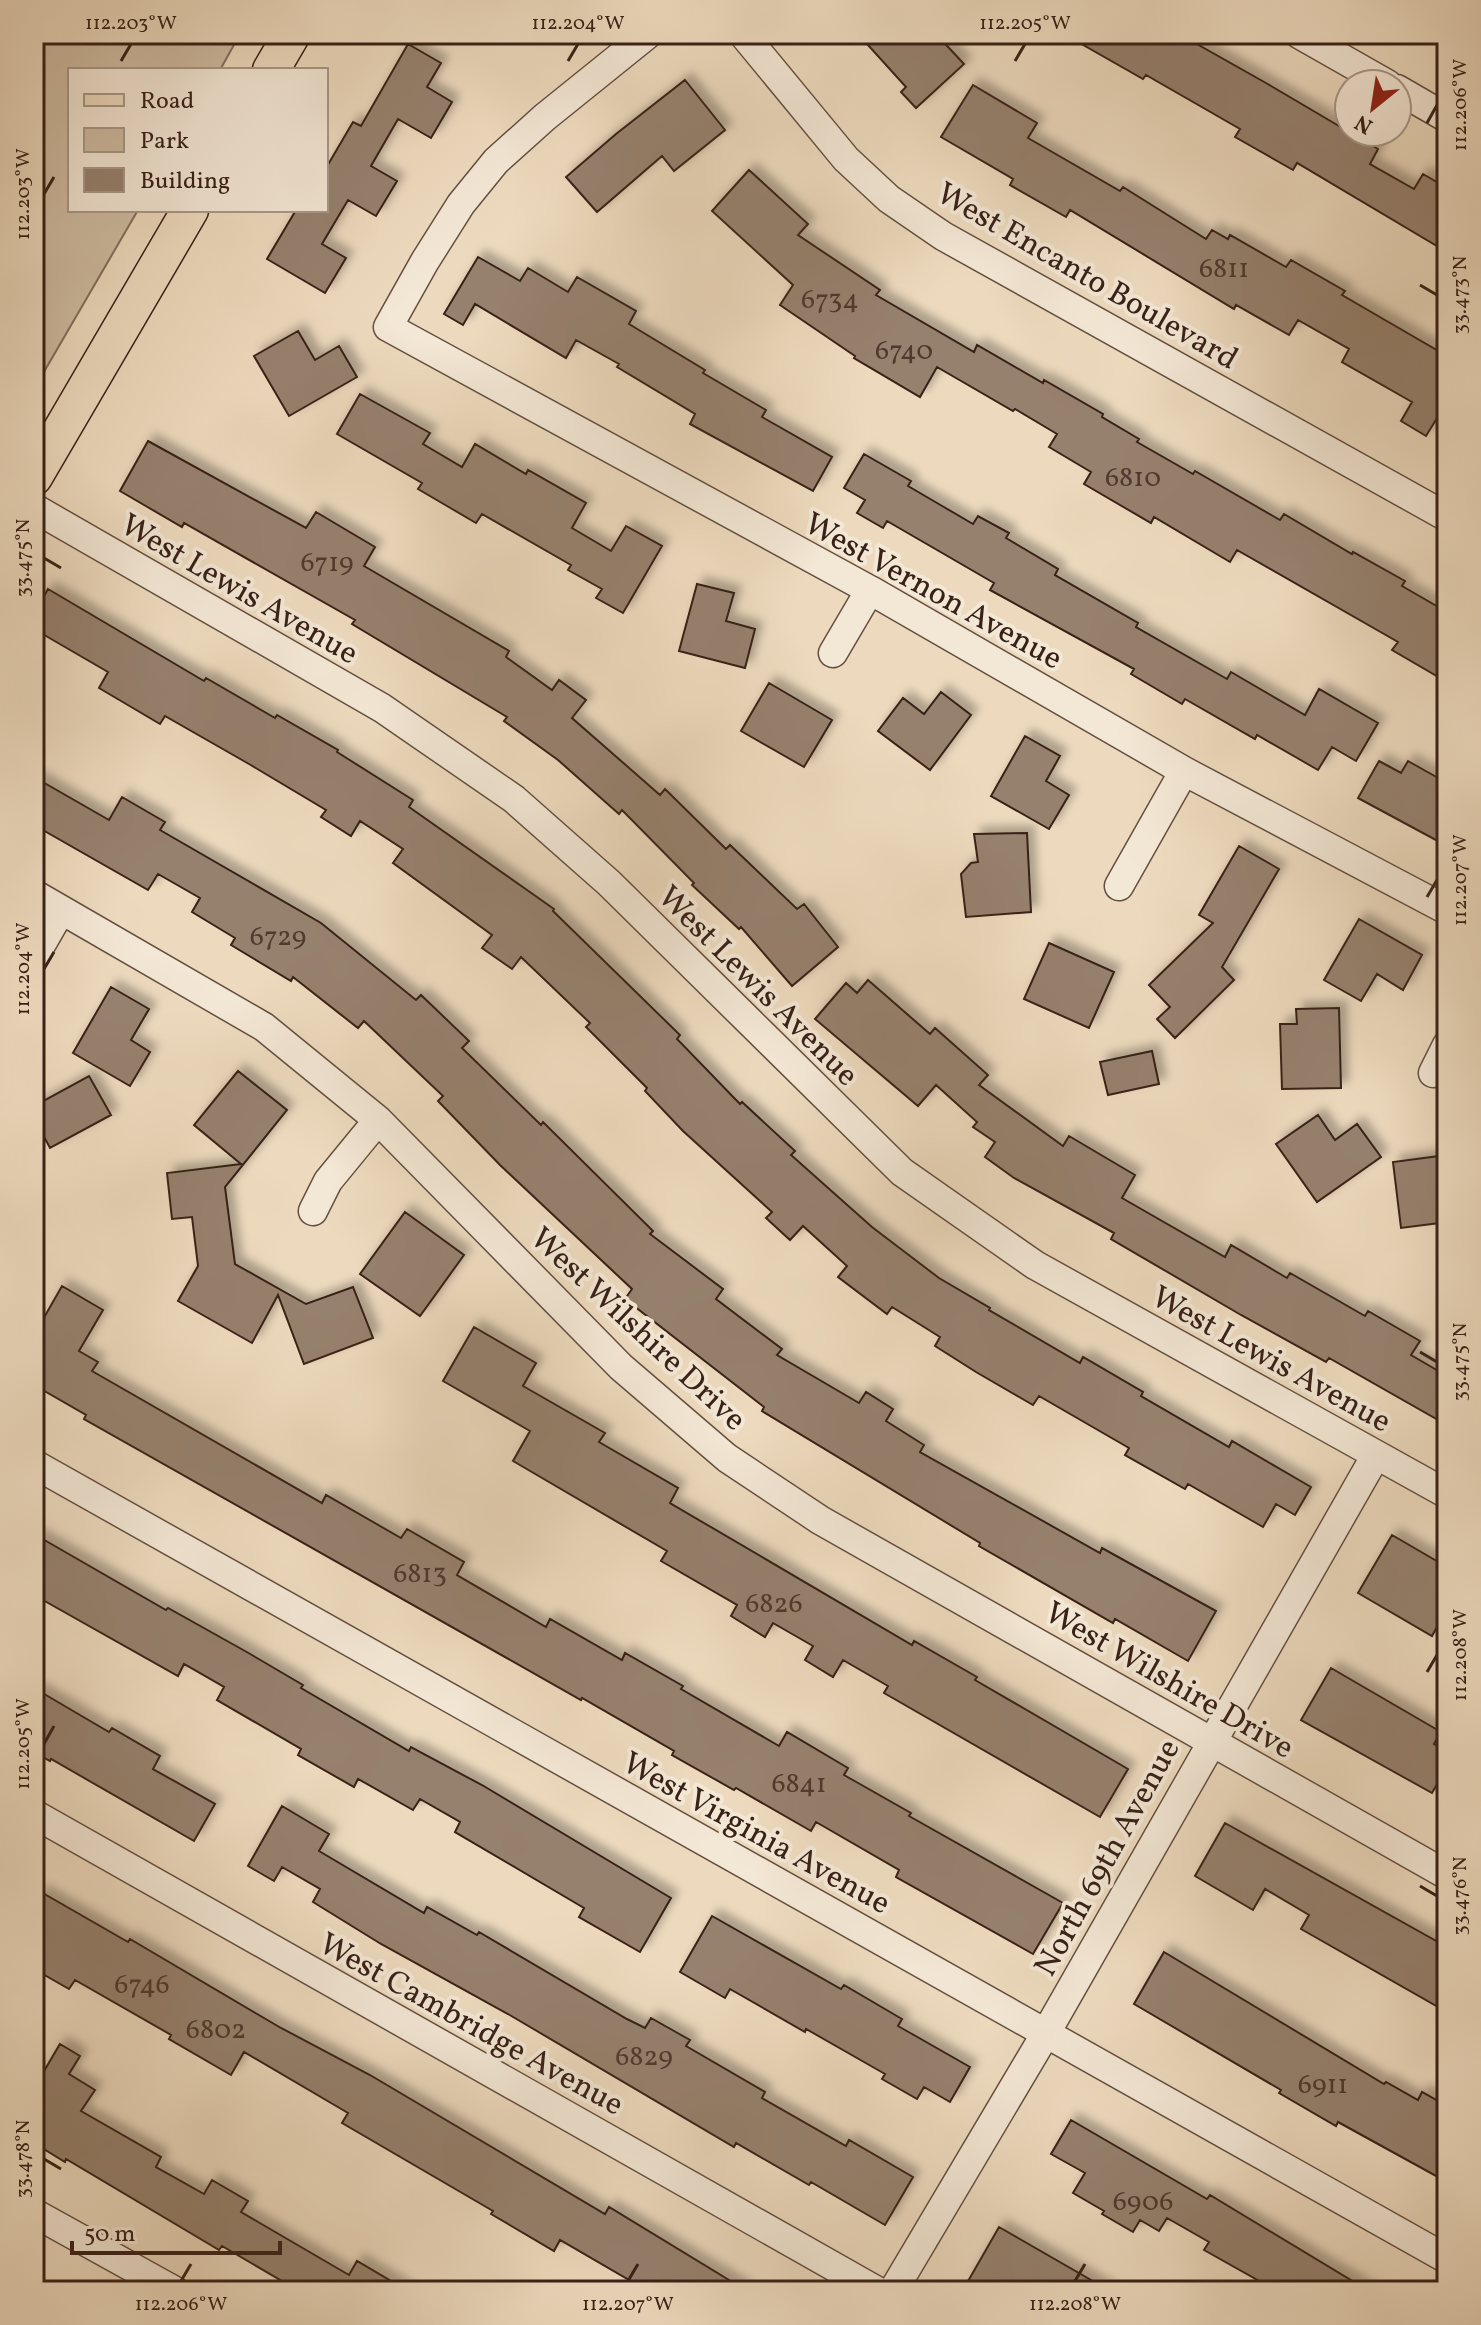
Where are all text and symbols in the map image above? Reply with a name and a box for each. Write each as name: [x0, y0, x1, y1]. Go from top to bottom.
text: 112.203°W: [85, 10, 177, 38]
text: 112.204°W: [532, 10, 624, 38]
text: 112.205°W: [979, 10, 1071, 38]
text: 112.206°W: [1447, 59, 1475, 151]
legend: [68, 68, 328, 212]
north arrow: [1333, 68, 1413, 148]
text: Road: [140, 85, 194, 119]
text: N: [1350, 106, 1379, 141]
text: Park: [140, 125, 189, 159]
text: 112.203°W: [10, 148, 38, 240]
text: Building: [140, 165, 230, 199]
street label: West Encanto Boulevard: [928, 173, 1245, 382]
house number: 6811: [1199, 250, 1249, 289]
text: 33.473°N: [1447, 255, 1475, 334]
house number: 6734: [801, 281, 859, 320]
house number: 6740: [875, 332, 933, 371]
house number: 6810: [1105, 459, 1161, 498]
street label: West Vernon Avenue: [796, 503, 1070, 682]
street label: West Lewis Avenue: [111, 505, 366, 677]
text: 33.475°N: [10, 519, 38, 597]
house number: 6719: [300, 544, 354, 583]
text: 112.207°W: [1447, 834, 1475, 926]
street label: West Lewis Avenue: [647, 877, 867, 1097]
house number: 6729: [250, 918, 306, 957]
text: 112.204°W: [10, 923, 38, 1015]
street label: West Wilshire Drive: [519, 1218, 755, 1442]
street label: West Lewis Avenue: [1143, 1276, 1398, 1445]
text: 33.475°N: [1447, 1323, 1475, 1401]
house number: 6813: [393, 1555, 447, 1594]
house number: 6826: [745, 1585, 803, 1624]
street label: West Wilshire Drive: [1036, 1592, 1301, 1771]
text: 112.208°W: [1447, 1609, 1475, 1701]
text: 112.205°W: [10, 1698, 38, 1790]
street label: North 69th Avenue: [1025, 1732, 1192, 1985]
street label: West Virginia Avenue: [614, 1743, 897, 1927]
house number: 6841: [771, 1765, 827, 1804]
text: 33.476°N: [1447, 1856, 1475, 1936]
street label: West Cambridge Avenue: [310, 1923, 631, 2128]
house number: 6746: [114, 1966, 170, 2005]
house number: 6802: [186, 2011, 246, 2050]
house number: 6829: [615, 2038, 673, 2077]
house number: 6911: [1298, 2066, 1348, 2105]
text: 33.478°N: [10, 2120, 38, 2198]
house number: 6906: [1113, 2183, 1173, 2222]
scale bar: [72, 2205, 280, 2255]
text: 50 m: [84, 2218, 136, 2252]
text: 112.206°W: [135, 2291, 227, 2319]
text: 112.207°W: [582, 2291, 674, 2319]
text: 112.208°W: [1029, 2291, 1121, 2319]

